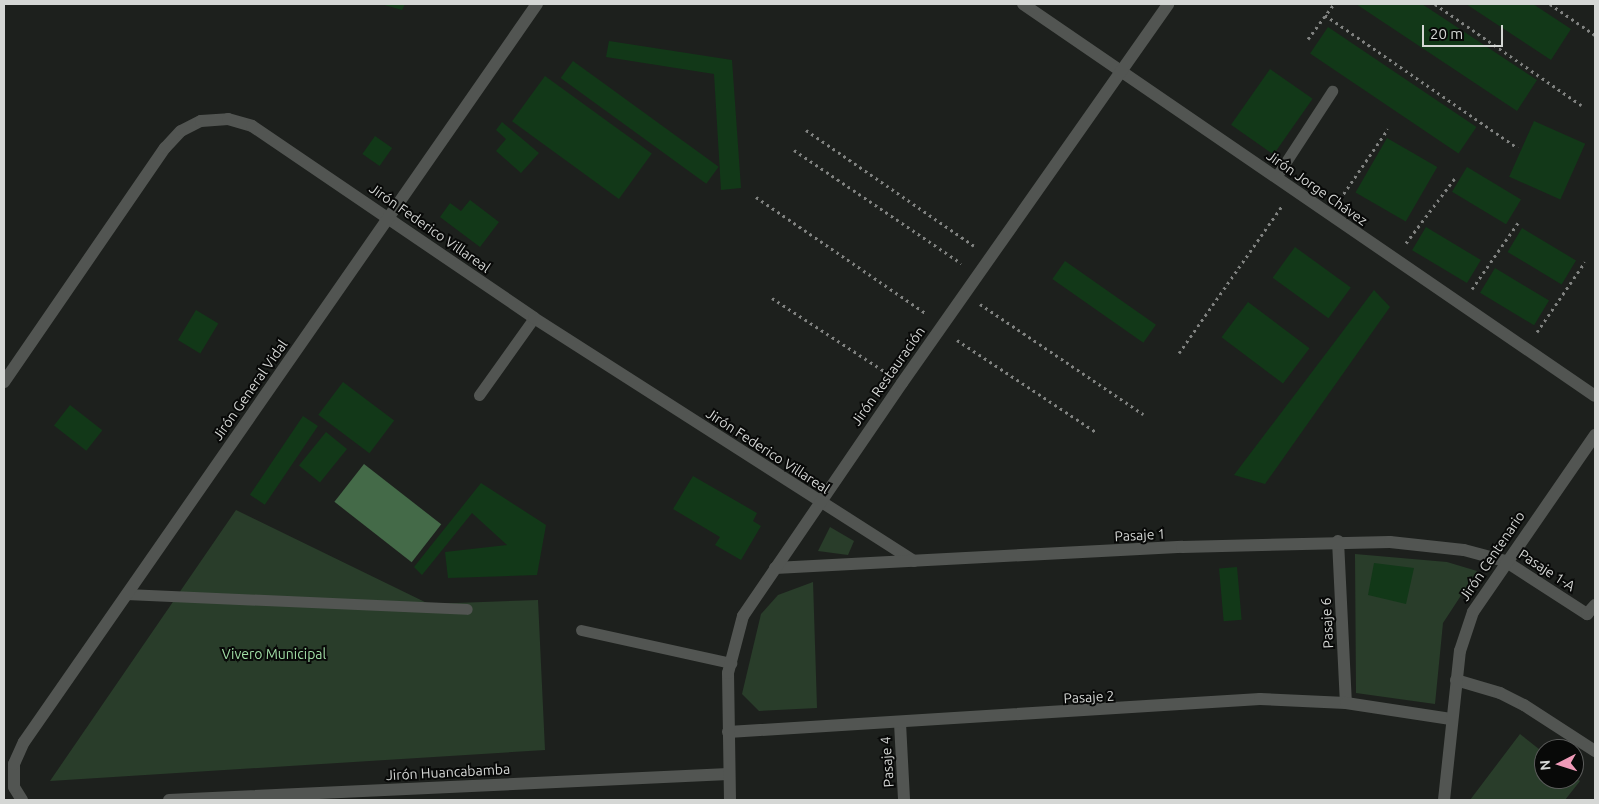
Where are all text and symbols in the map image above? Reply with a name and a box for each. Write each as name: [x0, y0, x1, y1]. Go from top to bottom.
scale bar: [1424, 15, 1505, 47]
text: 20 m: [1430, 25, 1463, 42]
street label: Jirón Jorge Chávez: [1263, 147, 1371, 229]
street label: Jirón Federico Villareal: [366, 180, 494, 276]
street label: Jirón Restauración: [848, 323, 928, 429]
street label: Jirón General Vidal: [209, 336, 291, 444]
street label: Jirón Federico Villareal: [703, 405, 833, 497]
street label: Jirón Centenario: [1456, 508, 1528, 604]
street label: Pasaje 1: [1114, 525, 1166, 545]
street label: Pasaje 1-A: [1516, 546, 1578, 594]
street label: Pasaje 6: [1317, 597, 1337, 649]
park label: Vivero Municipal: [222, 646, 326, 662]
street label: Pasaje 2: [1063, 687, 1115, 707]
street label: Pasaje 4: [877, 736, 897, 788]
north arrow: [1534, 739, 1584, 789]
text: N: [1537, 759, 1553, 771]
street label: Jirón Huancabamba: [385, 760, 511, 784]

